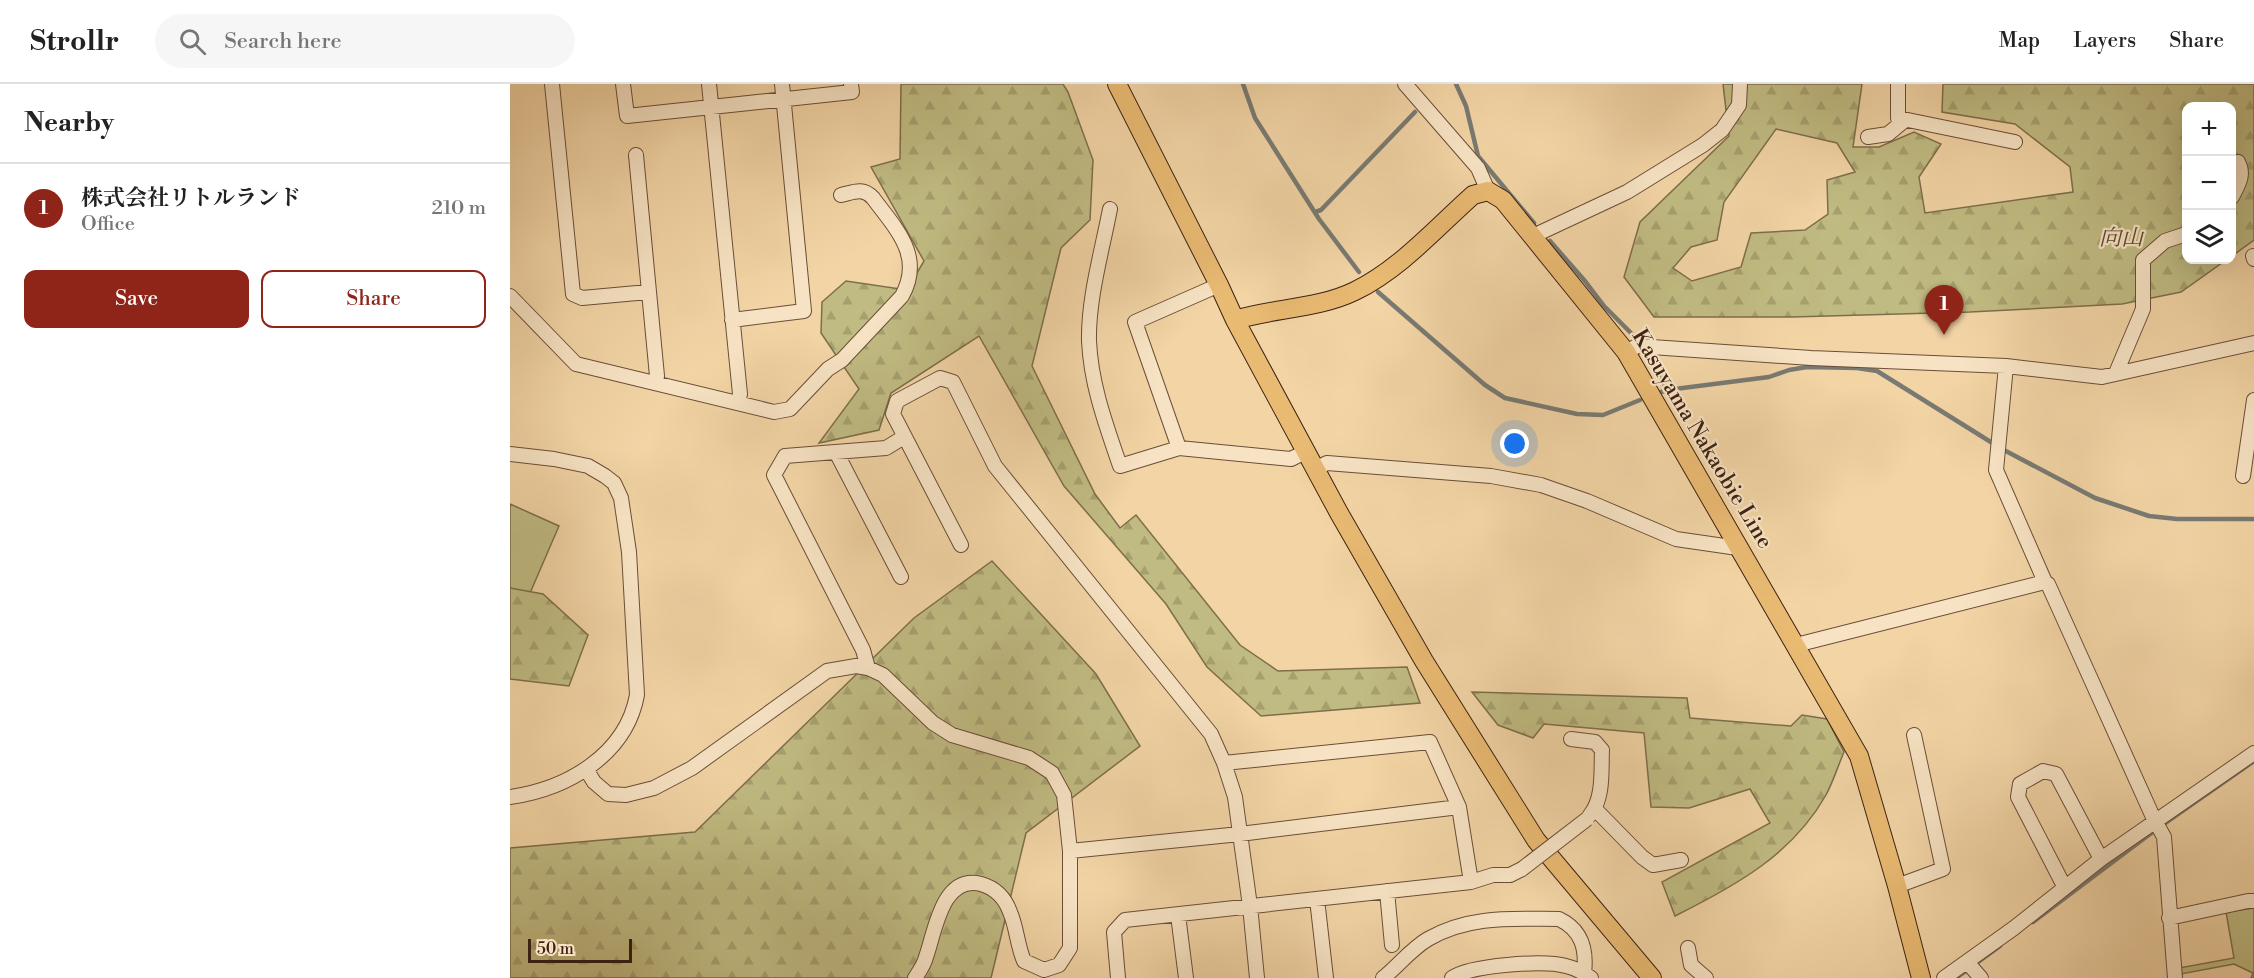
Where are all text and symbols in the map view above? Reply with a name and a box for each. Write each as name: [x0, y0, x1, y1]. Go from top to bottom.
search box: [155, 14, 575, 68]
text: Strollr: [30, 24, 119, 59]
icon: search: [176, 25, 209, 58]
text: Search here: [224, 28, 342, 55]
text: Map: [1999, 28, 2040, 54]
text: Layers: [2073, 28, 2136, 54]
text: Share: [2169, 28, 2224, 54]
map controls: [2182, 102, 2236, 264]
button: +: [2182, 102, 2236, 156]
text: Nearby: [24, 107, 114, 139]
button: −: [2182, 156, 2236, 210]
text: 株式会社リトルランド: [81, 185, 301, 212]
text: 1: [39, 196, 48, 221]
text: 210 m: [431, 196, 486, 221]
button: layers: [2182, 210, 2236, 264]
text: Office: [81, 212, 135, 237]
park label: 向山: [2099, 225, 2145, 252]
button: Save: [24, 270, 249, 328]
button: Share: [261, 270, 486, 328]
pin: 1: [1924, 286, 1964, 335]
street label: Kasuyama Nakaobie Line: [1626, 324, 1778, 554]
your location: [1500, 429, 1529, 458]
scale bar: [528, 936, 632, 964]
text: 50 m: [537, 939, 574, 959]

